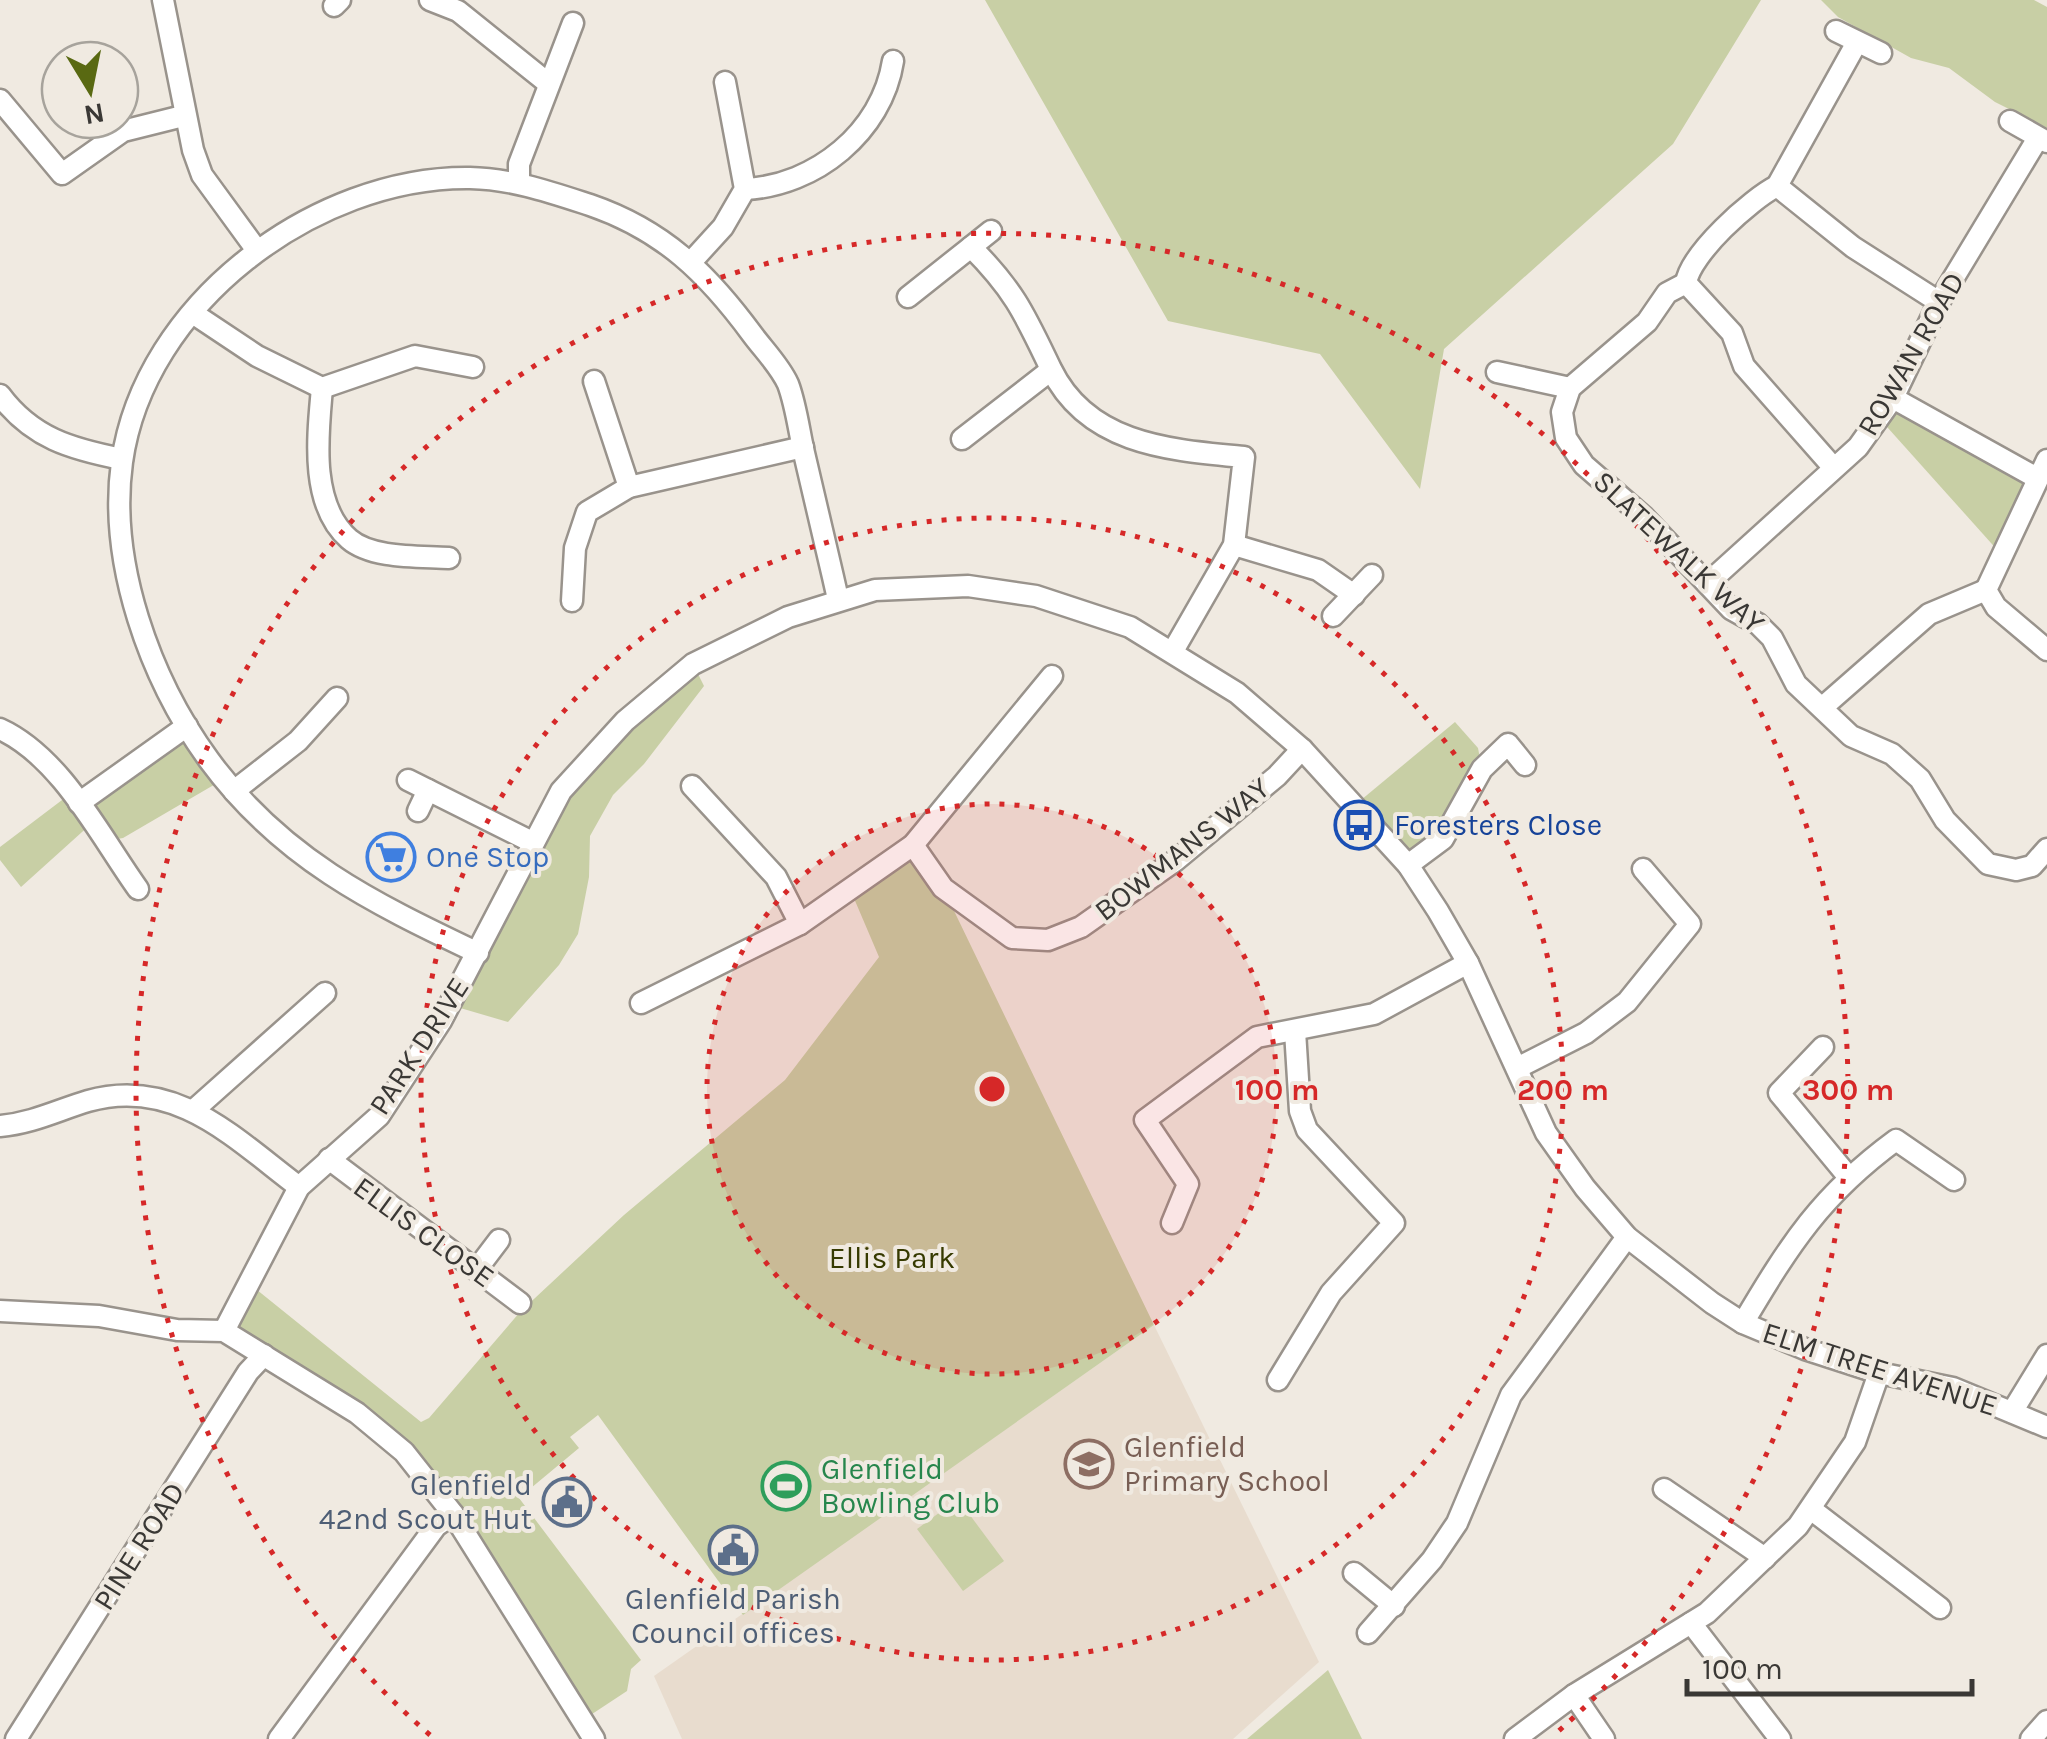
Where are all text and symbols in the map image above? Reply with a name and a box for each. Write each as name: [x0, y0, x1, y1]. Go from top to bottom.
north arrow: [40, 40, 140, 140]
text: N: [82, 96, 107, 132]
street label: ROWAN ROAD: [1850, 266, 1972, 442]
street label: SLATEWALK WAY: [1586, 463, 1773, 641]
street label: BOWMANS WAY: [1087, 769, 1277, 928]
bus stop icon: Foresters Close: [1333, 799, 1385, 851]
place label: Foresters Close: [1394, 807, 1602, 843]
supermarket icon: One Stop: [365, 831, 417, 883]
place label: One Stop: [426, 839, 549, 875]
street label: PARK DRIVE: [361, 970, 477, 1122]
centre of rings: [974, 1071, 1010, 1107]
text: 100 m: [1235, 1072, 1319, 1108]
text: 200 m: [1517, 1072, 1609, 1108]
text: 300 m: [1802, 1072, 1894, 1108]
street label: ELLIS CLOSE: [347, 1169, 501, 1295]
park label: Ellis Park: [829, 1240, 955, 1276]
street label: ELM TREE AVENUE: [1758, 1314, 2002, 1424]
place label: Glenfield Primary School: [1124, 1429, 1330, 1499]
school or university icon: Glenfield Primary School: [1063, 1438, 1115, 1490]
place label: Glenfield Bowling Club: [821, 1451, 1000, 1521]
sports icon: Glenfield Bowling Club: [760, 1460, 812, 1512]
place label: Glenfield 42nd Scout Hut: [319, 1467, 532, 1537]
street label: PINE ROAD: [86, 1475, 192, 1617]
public building icon: Glenfield 42nd Scout Hut: [541, 1476, 593, 1528]
public building icon: Glenfield Parish Council offices: [707, 1524, 759, 1576]
place label: Glenfield Parish Council offices: [625, 1581, 841, 1651]
scale bar: [1687, 1634, 1972, 1696]
text: 100 m: [1702, 1651, 1783, 1687]

